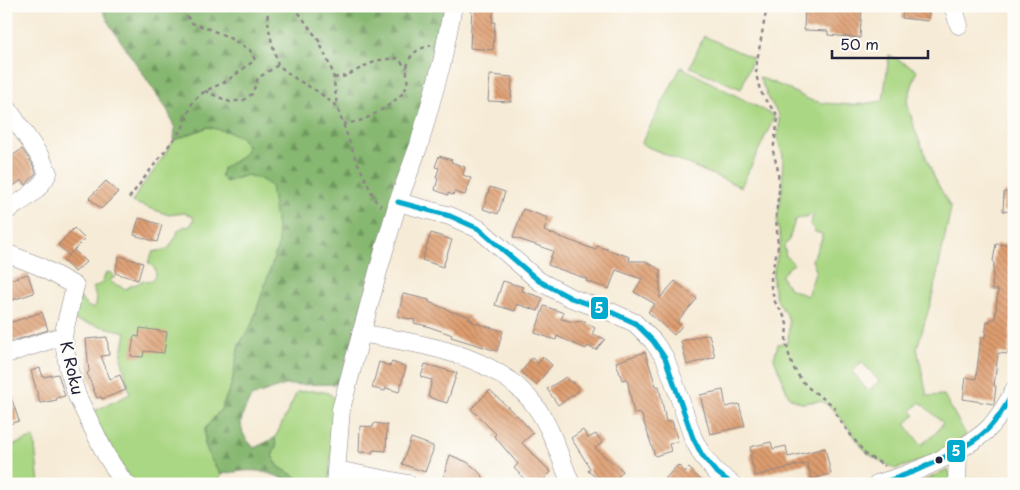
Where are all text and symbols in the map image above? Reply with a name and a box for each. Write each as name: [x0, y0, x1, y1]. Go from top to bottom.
scale bar: [832, 28, 929, 60]
text: 50 m: [840, 32, 879, 55]
line badge: 5: [590, 296, 609, 320]
text: 5: [595, 297, 604, 318]
street label: K Roku: [55, 339, 91, 397]
line badge: 5: [946, 439, 966, 463]
text: 5: [952, 440, 961, 461]
unlabelled marker: [934, 455, 944, 465]

